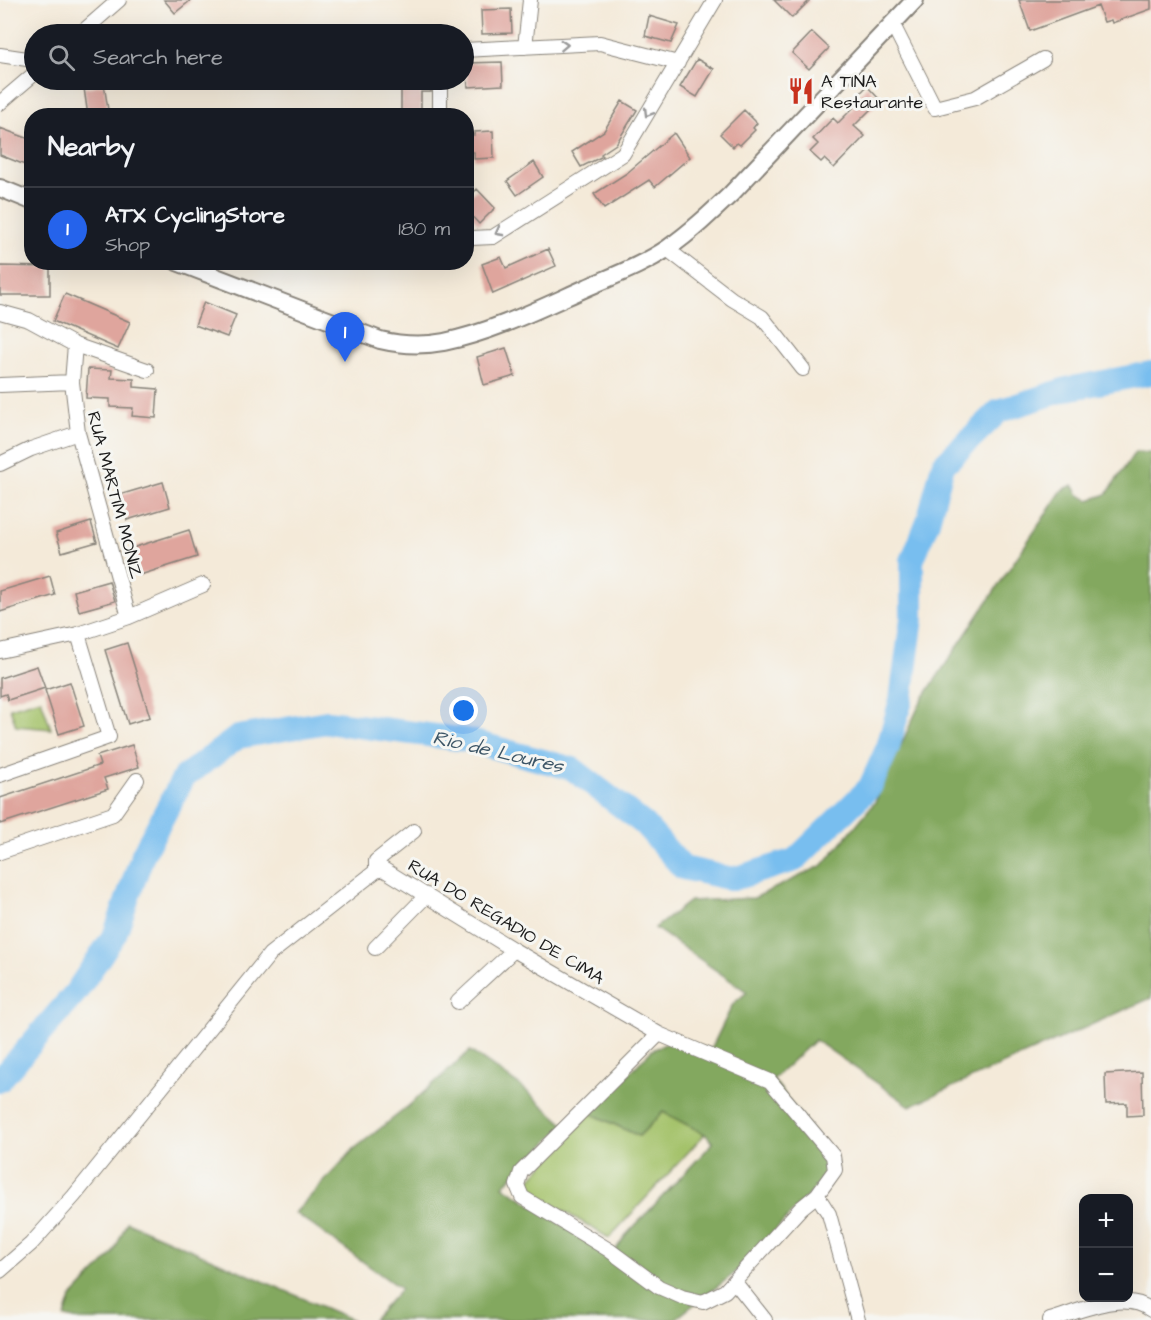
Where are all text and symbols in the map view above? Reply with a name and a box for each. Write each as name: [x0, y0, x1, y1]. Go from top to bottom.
search box: [24, 24, 474, 90]
one-way arrow: [559, 38, 568, 51]
icon: search: [45, 41, 78, 74]
text: Search here: [93, 42, 223, 73]
place label: A TINA Restaurante: [821, 69, 924, 115]
restaurant icon: A TINA Restaurante: [786, 76, 816, 106]
one-way arrow: [643, 107, 655, 117]
text: Nearby: [48, 129, 135, 165]
text: ATX CyclingStore: [105, 200, 285, 231]
text: 1: [66, 215, 69, 243]
text: 180 m: [398, 215, 450, 243]
one-way arrow: [495, 225, 505, 236]
text: Shop: [105, 231, 150, 259]
pin: 1: [326, 312, 364, 362]
street label: RUA MARTIM MONIZ: [81, 409, 149, 581]
your location: [449, 696, 478, 725]
water label: Rio de Loures: [430, 723, 567, 781]
street label: RUA DO REGADIO DE CIMA: [403, 853, 609, 991]
map controls: [1079, 1194, 1133, 1302]
button: +: [1079, 1194, 1133, 1248]
button: −: [1079, 1248, 1133, 1302]

